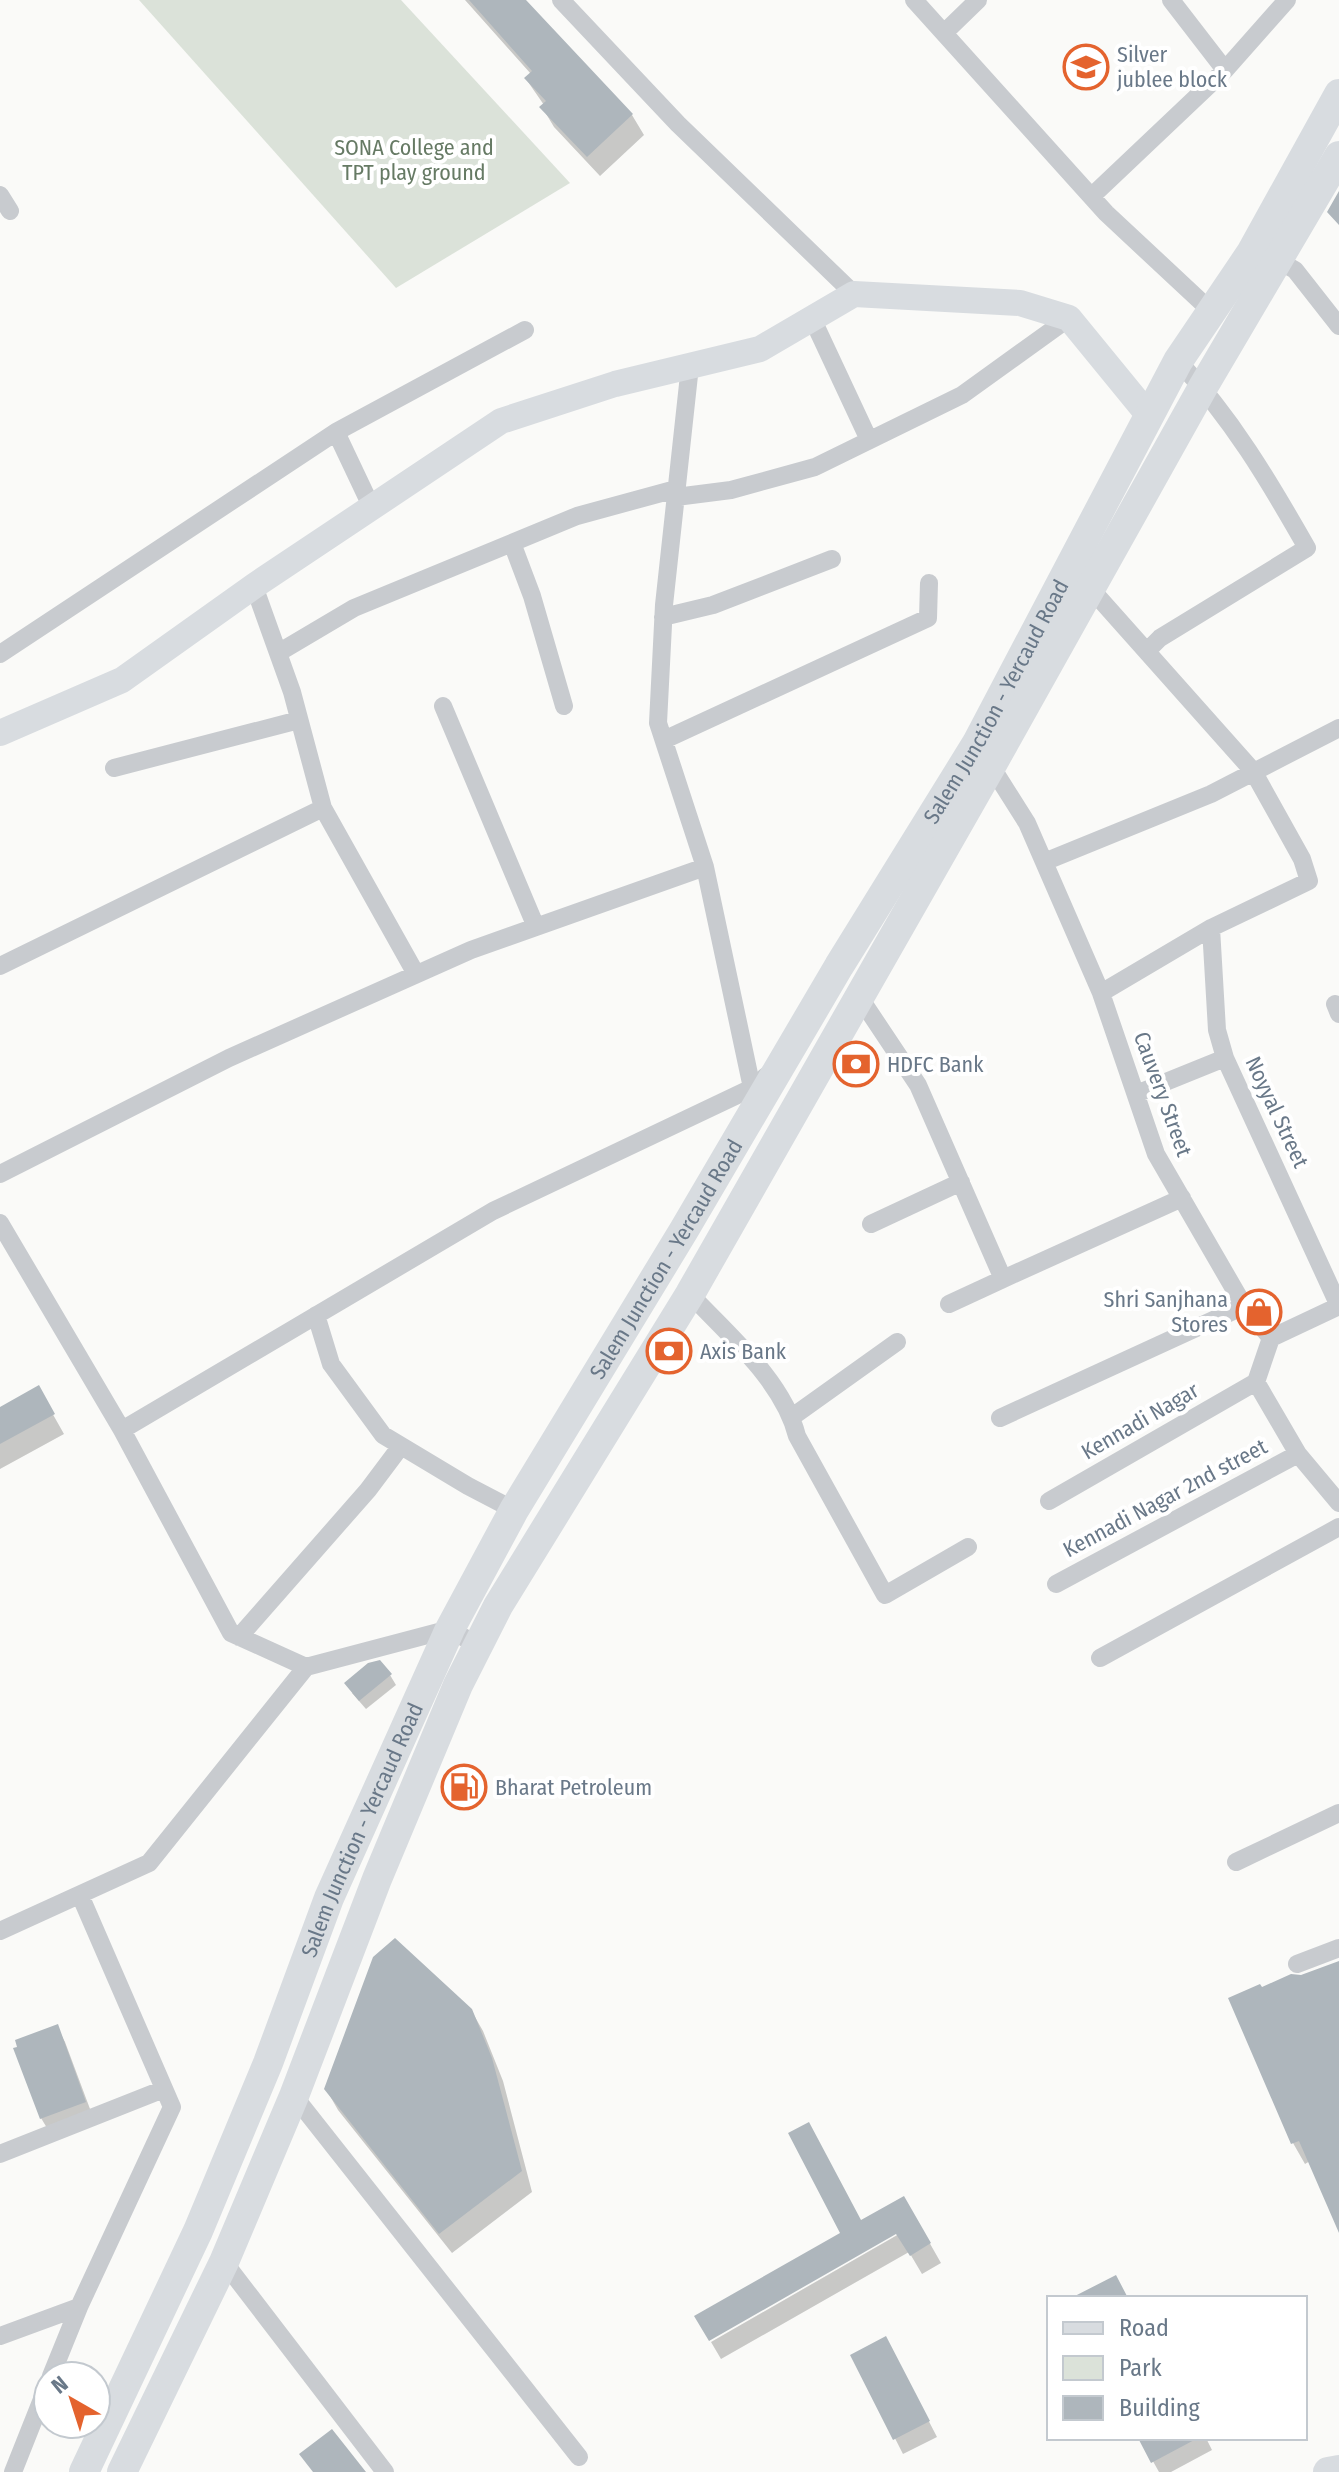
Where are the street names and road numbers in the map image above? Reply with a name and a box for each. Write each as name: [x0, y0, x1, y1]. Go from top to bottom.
street label: Salem Junction - Yercaud Road: [917, 575, 1074, 828]
street label: Cauvery Street: [1128, 1028, 1198, 1161]
street label: Noyyal Street: [1239, 1052, 1315, 1173]
street label: Salem Junction - Yercaud Road: [583, 1134, 748, 1384]
street label: Kennadi Nagar: [1077, 1376, 1204, 1465]
street label: Kennadi Nagar 2nd street: [1058, 1432, 1272, 1563]
street label: Salem Junction - Yercaud Road: [295, 1698, 429, 1961]

